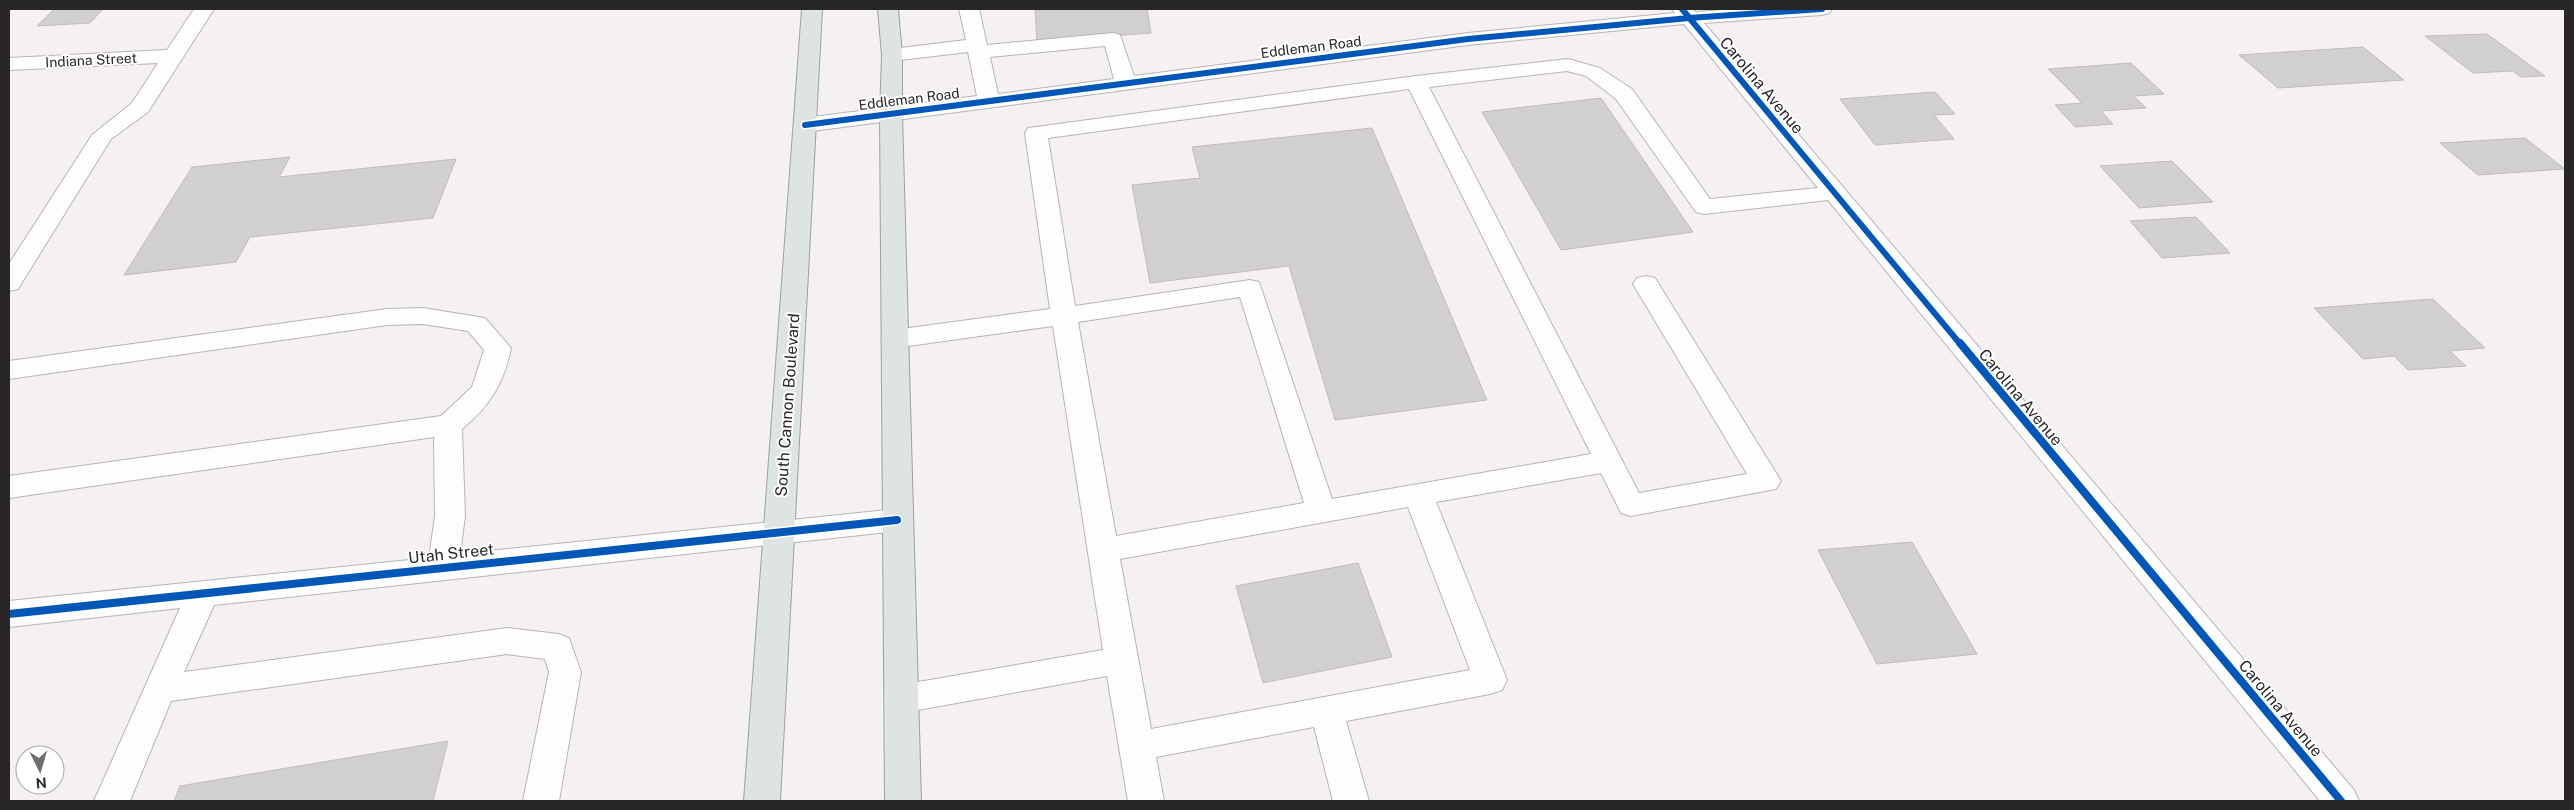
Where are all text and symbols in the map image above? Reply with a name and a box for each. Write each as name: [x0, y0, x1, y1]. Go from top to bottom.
street label: Eddleman Road: [1260, 33, 1362, 61]
street label: Carolina Avenue: [1716, 33, 1808, 138]
street label: Indiana Street: [45, 50, 137, 70]
street label: Eddleman Road: [858, 85, 960, 113]
street label: South Cannon Boulevard: [772, 313, 803, 497]
street label: Carolina Avenue: [1975, 345, 2067, 450]
street label: Utah Street: [407, 540, 495, 567]
street label: Carolina Avenue: [2235, 656, 2327, 761]
north arrow: [15, 745, 65, 795]
text: N: [35, 775, 47, 791]

